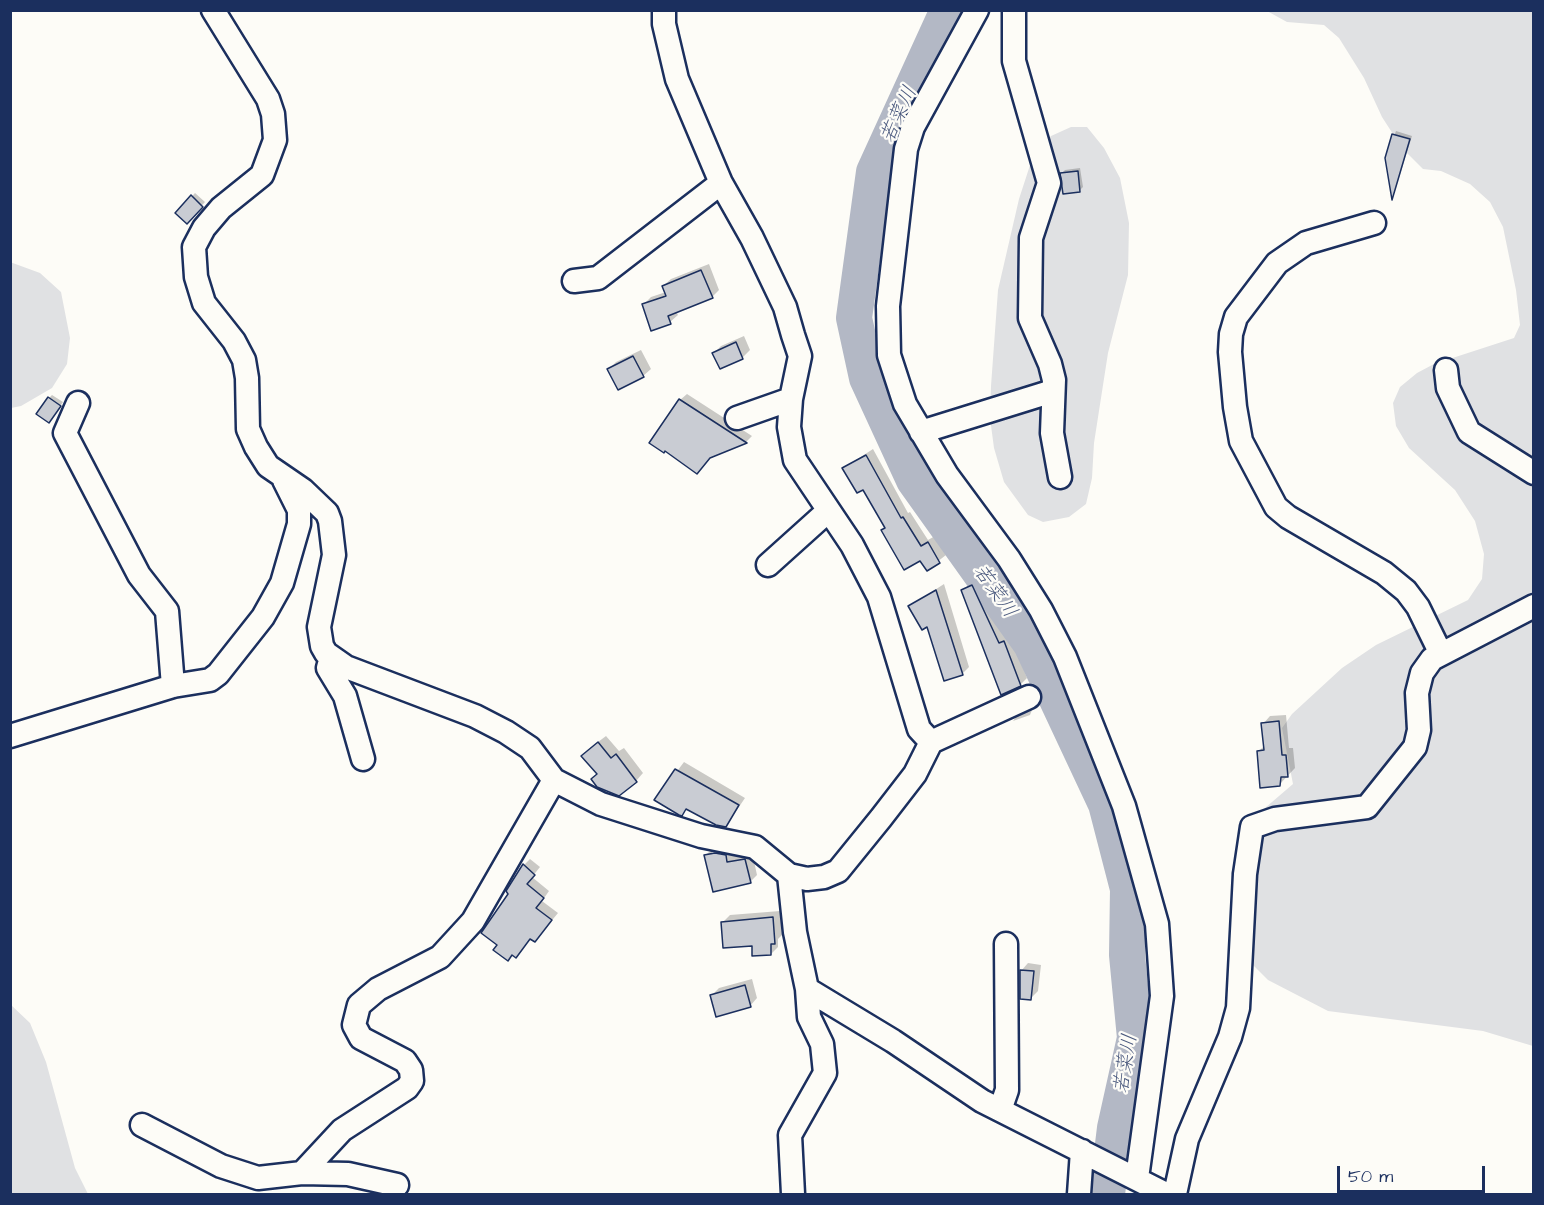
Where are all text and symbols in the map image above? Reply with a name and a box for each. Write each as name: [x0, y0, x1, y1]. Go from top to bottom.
water label: 若菜川: [876, 83, 924, 147]
water label: 若菜川: [967, 561, 1021, 623]
water label: 若菜川: [1110, 1032, 1144, 1096]
scale bar: [1340, 1154, 1488, 1192]
text: 50 m: [1348, 1164, 1393, 1189]

